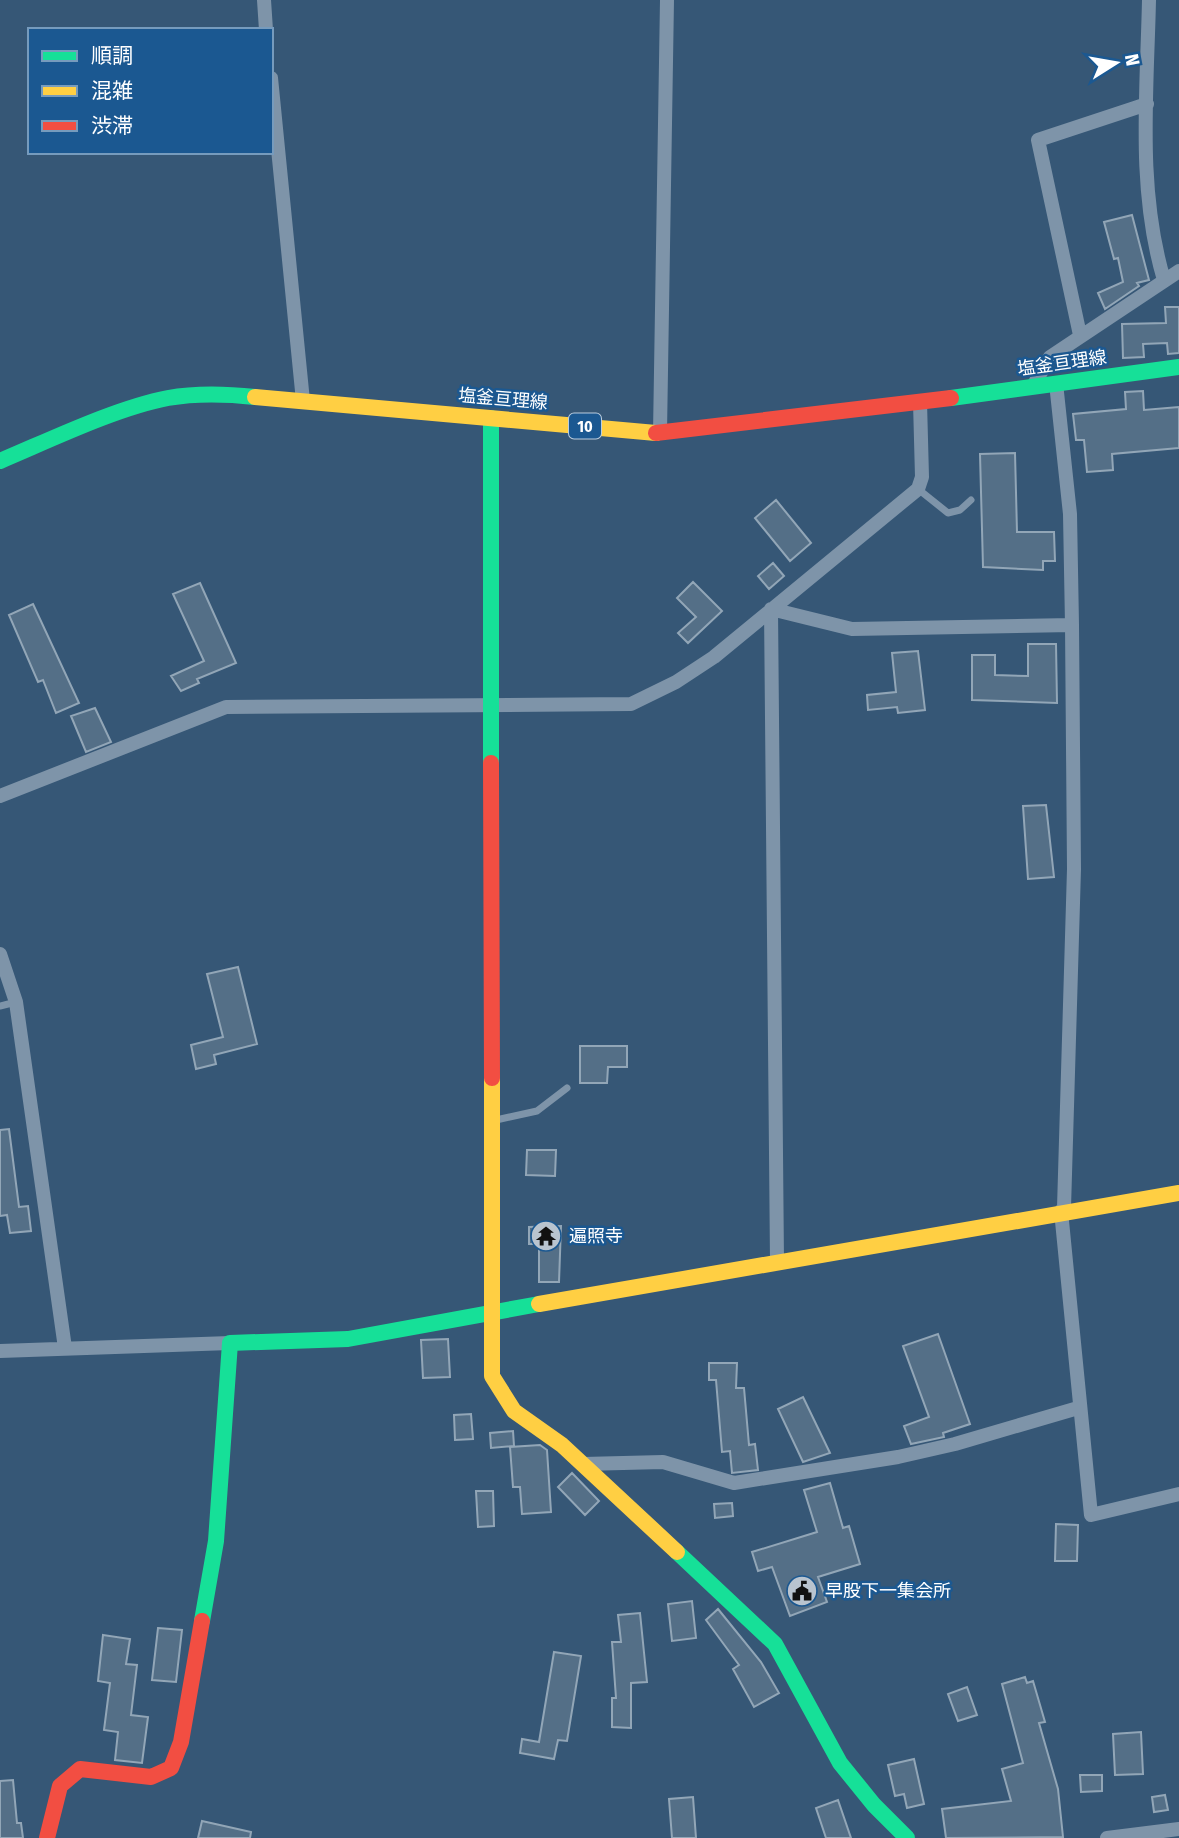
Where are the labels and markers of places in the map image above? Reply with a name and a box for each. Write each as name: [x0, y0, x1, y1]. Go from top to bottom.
temple icon: 遍照寺: [529, 1219, 563, 1253]
place label: 遍照寺: [569, 1225, 623, 1247]
public building icon: 早股下一集会所: [785, 1574, 819, 1608]
place label: 早股下一集会所: [825, 1580, 951, 1602]

